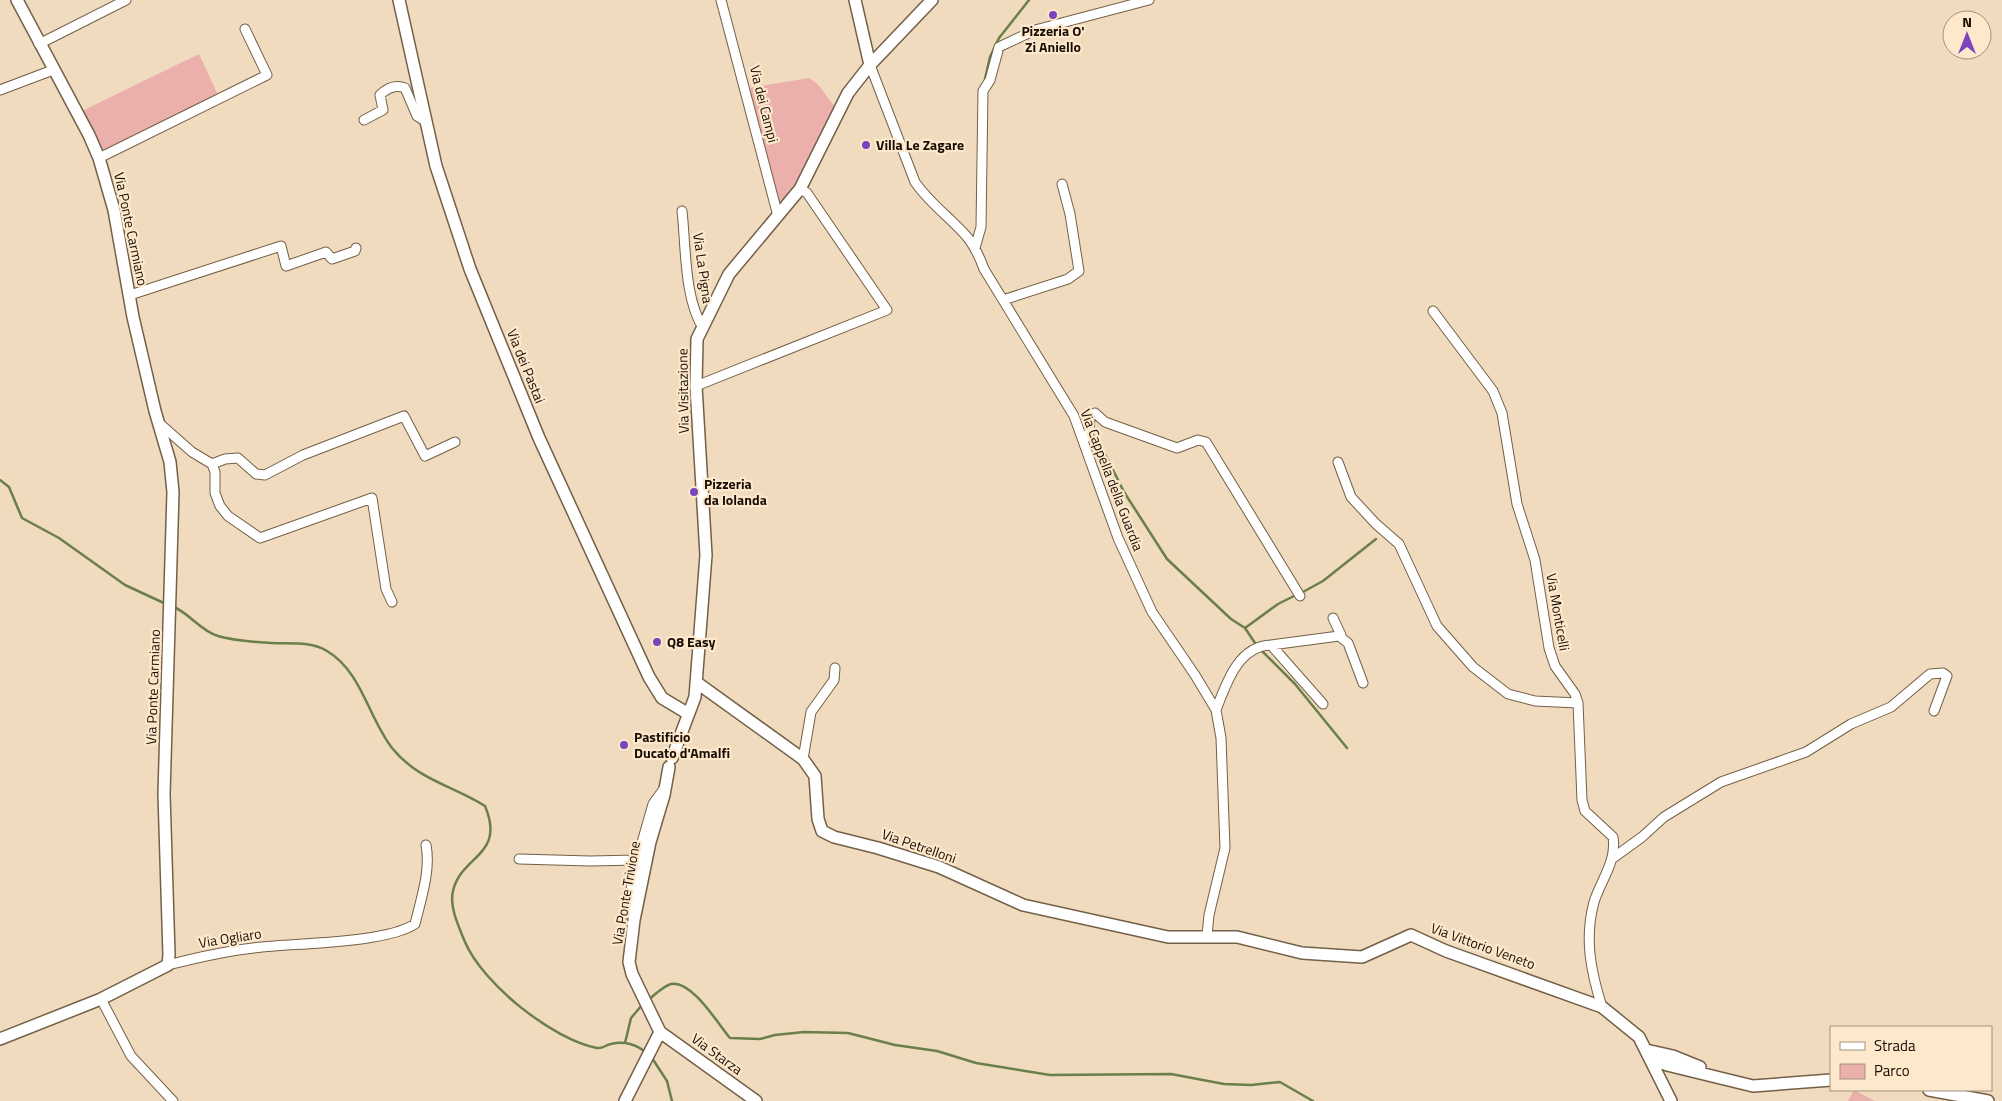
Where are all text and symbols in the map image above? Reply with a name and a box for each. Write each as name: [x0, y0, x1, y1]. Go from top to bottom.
marker: Pizzeria O' Zi Aniello: [1047, 9, 1059, 21]
north arrow: [1942, 10, 1992, 60]
text: N: [1962, 11, 1972, 32]
place label: Pizzeria O' Zi Aniello: [1021, 20, 1085, 57]
street label: Via dei Campi: [745, 63, 784, 145]
place label: Villa Le Zagare: [876, 134, 964, 155]
marker: Villa Le Zagare: [860, 139, 872, 151]
street label: Via Ponte Carmiano: [109, 170, 154, 288]
street label: Via La Pigna: [688, 231, 719, 305]
street label: Via dei Pastai: [502, 325, 551, 406]
street label: Via Visitazione: [671, 348, 694, 434]
street label: Via Cappella della Guardia: [1076, 406, 1149, 554]
place label: Pizzeria da Iolanda: [704, 473, 767, 510]
marker: Pizzeria da Iolanda: [688, 486, 700, 498]
street label: Via Monticelli: [1541, 571, 1576, 652]
street label: Via Ponte Carmiano: [140, 629, 165, 745]
place label: Q8 Easy: [667, 631, 715, 652]
marker: Q8 Easy: [651, 636, 663, 648]
place label: Pastificio Ducato d'Amalfi: [634, 726, 730, 763]
marker: Pastificio Ducato d'Amalfi: [618, 739, 630, 751]
street label: Via Petrelloni: [879, 823, 959, 868]
street label: Via Ponte Trivione: [606, 839, 645, 947]
street label: Via Vittorio Veneto: [1428, 917, 1538, 974]
street label: Via Ogliaro: [197, 922, 263, 953]
legend: [1830, 1026, 1992, 1091]
street label: Via Starza: [687, 1028, 747, 1079]
text: Strada: [1874, 1034, 1916, 1057]
text: Parco: [1874, 1059, 1910, 1082]

